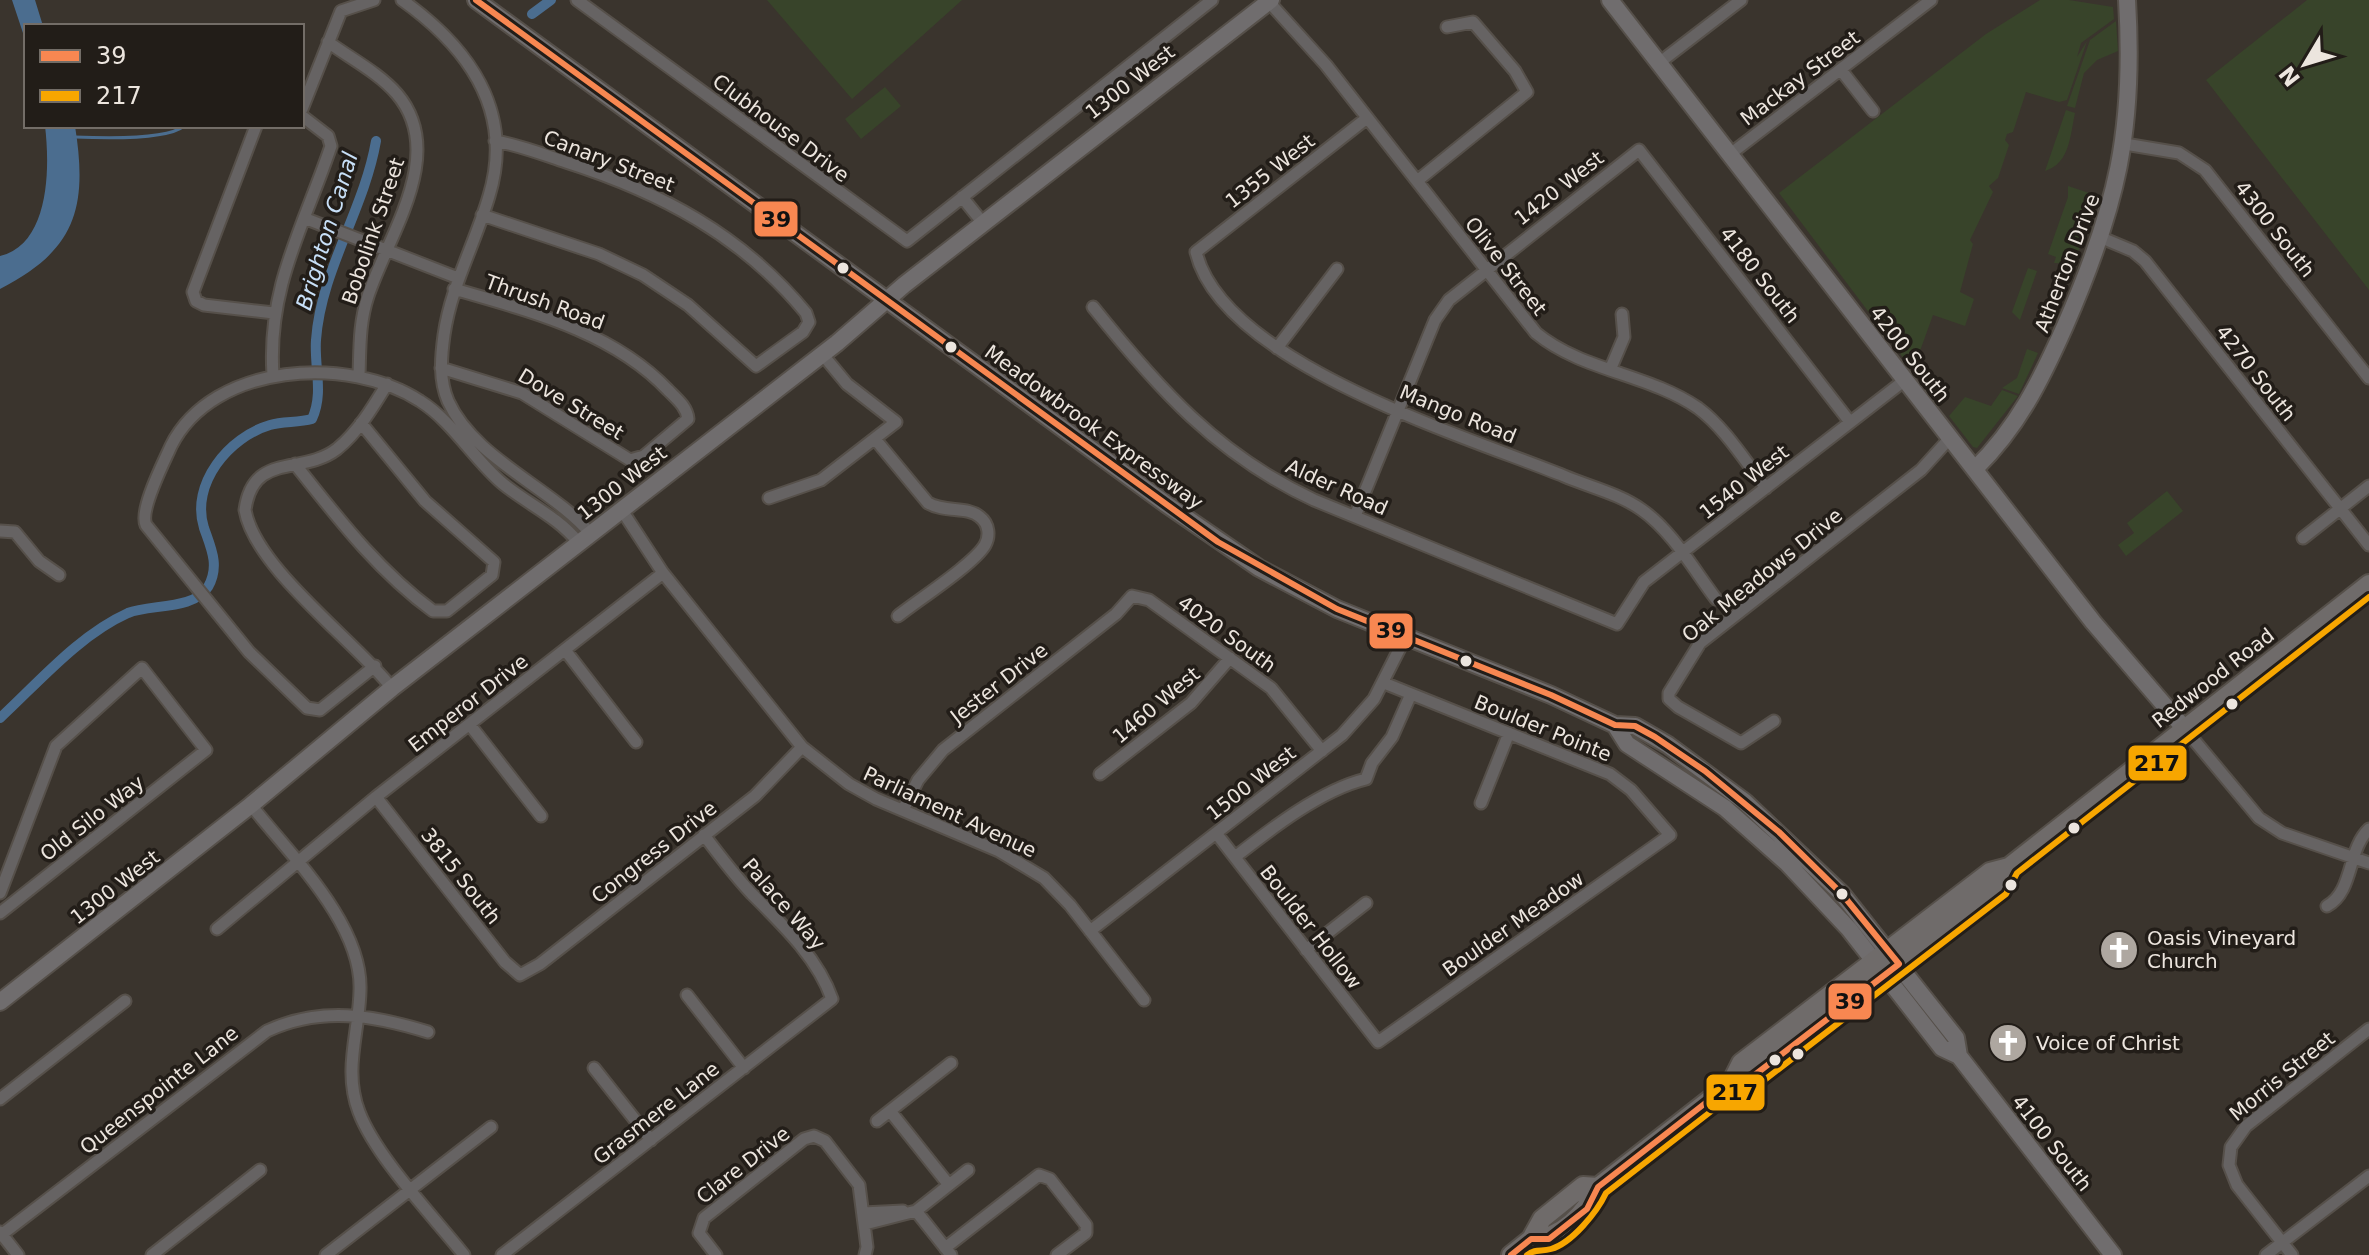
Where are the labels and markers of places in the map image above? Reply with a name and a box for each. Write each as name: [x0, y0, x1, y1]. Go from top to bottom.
unlabelled marker: [835, 260, 851, 276]
unlabelled marker: [943, 339, 959, 355]
unlabelled marker: [1458, 653, 1474, 669]
unlabelled marker: [2224, 696, 2240, 712]
unlabelled marker: [2066, 820, 2082, 836]
unlabelled marker: [2003, 877, 2019, 893]
unlabelled marker: [1834, 886, 1850, 902]
place label: Oasis Vineyard Church: [2147, 926, 2296, 973]
church icon: Oasis Vineyard Church: [2098, 929, 2140, 971]
church icon: Voice of Christ: [1987, 1022, 2029, 1064]
place label: Voice of Christ: [2036, 1031, 2180, 1055]
unlabelled marker: [1790, 1046, 1806, 1062]
unlabelled marker: [1767, 1052, 1783, 1068]

